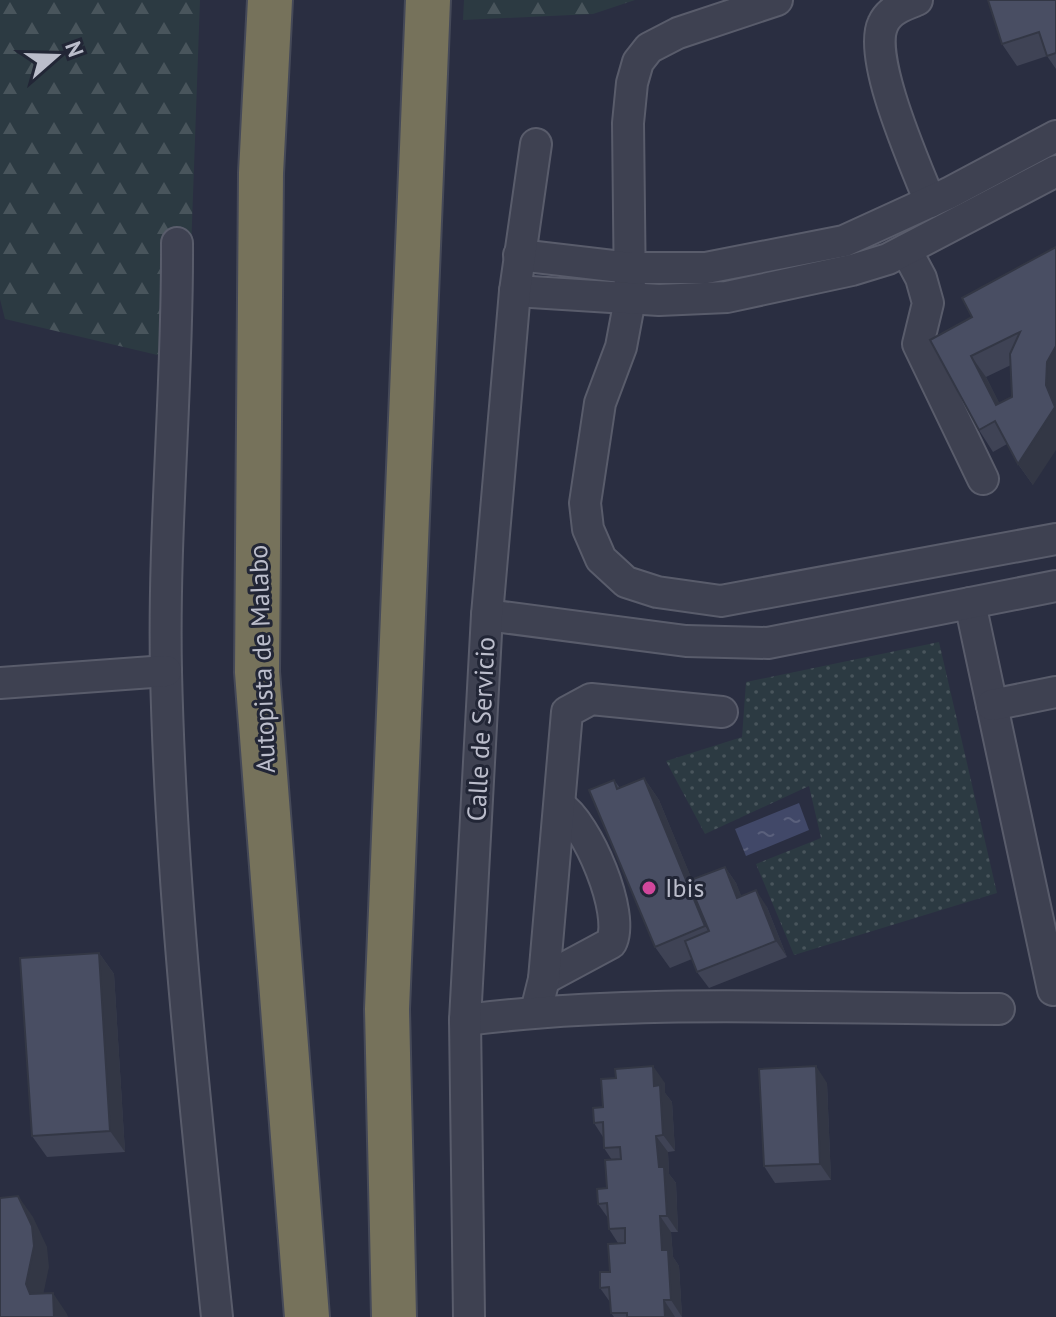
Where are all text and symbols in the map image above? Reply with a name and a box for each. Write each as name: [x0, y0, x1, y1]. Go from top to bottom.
north arrow: [16, 16, 96, 96]
text: N: [59, 38, 90, 61]
street label: Autopista de Malabo: [241, 544, 282, 774]
street label: Calle de Servicio: [459, 636, 502, 822]
place label: Ibis: [665, 871, 705, 904]
marker: Ibis: [640, 879, 658, 897]

